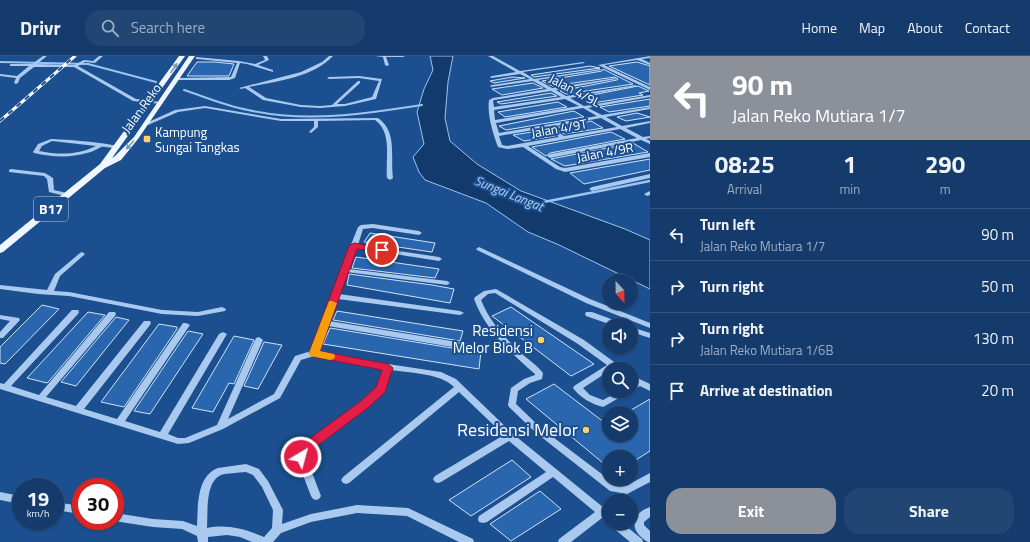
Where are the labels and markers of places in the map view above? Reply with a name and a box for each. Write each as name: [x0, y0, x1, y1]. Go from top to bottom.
place label: Kampung Sungai Tangkas: [155, 122, 239, 157]
marker: Kampung Sungai Tangkas: [142, 134, 152, 144]
pin: [365, 233, 399, 267]
place label: Residensi Melor Blok B: [453, 319, 533, 359]
marker: Residensi Melor Blok B: [536, 335, 546, 345]
place label: Residensi Melor: [457, 416, 578, 443]
marker: Residensi Melor: [581, 425, 591, 435]

